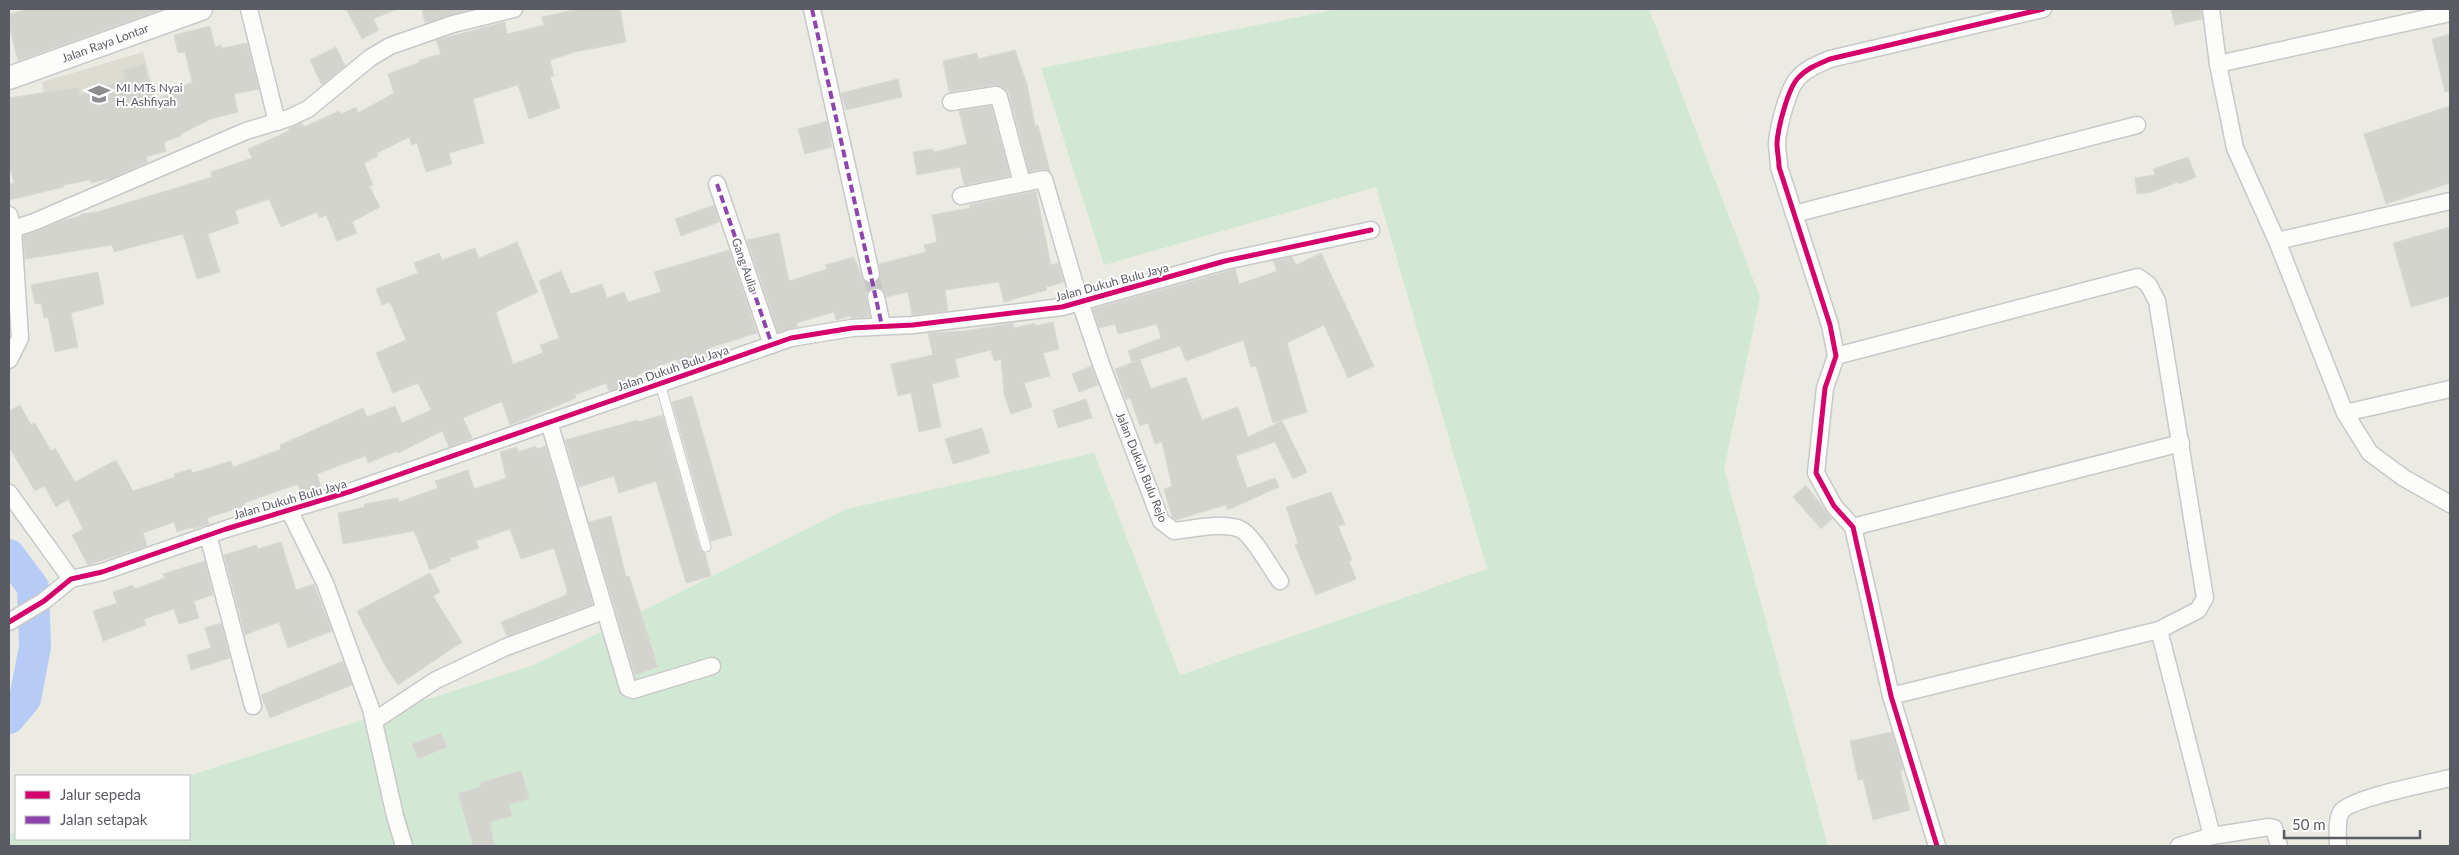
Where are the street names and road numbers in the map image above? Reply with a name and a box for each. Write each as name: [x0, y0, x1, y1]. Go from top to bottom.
street label: Jalan Raya Lontar: [59, 20, 151, 66]
street label: Gang Aulia: [729, 236, 761, 294]
street label: Jalan Dukuh Bulu Jaya: [1054, 260, 1170, 304]
street label: Jalan Dukuh Bulu Jaya: [615, 342, 731, 394]
street label: Jalan Dukuh Bulu Rejo: [1113, 410, 1171, 525]
street label: Jalan Dukuh Bulu Jaya: [232, 476, 348, 522]

